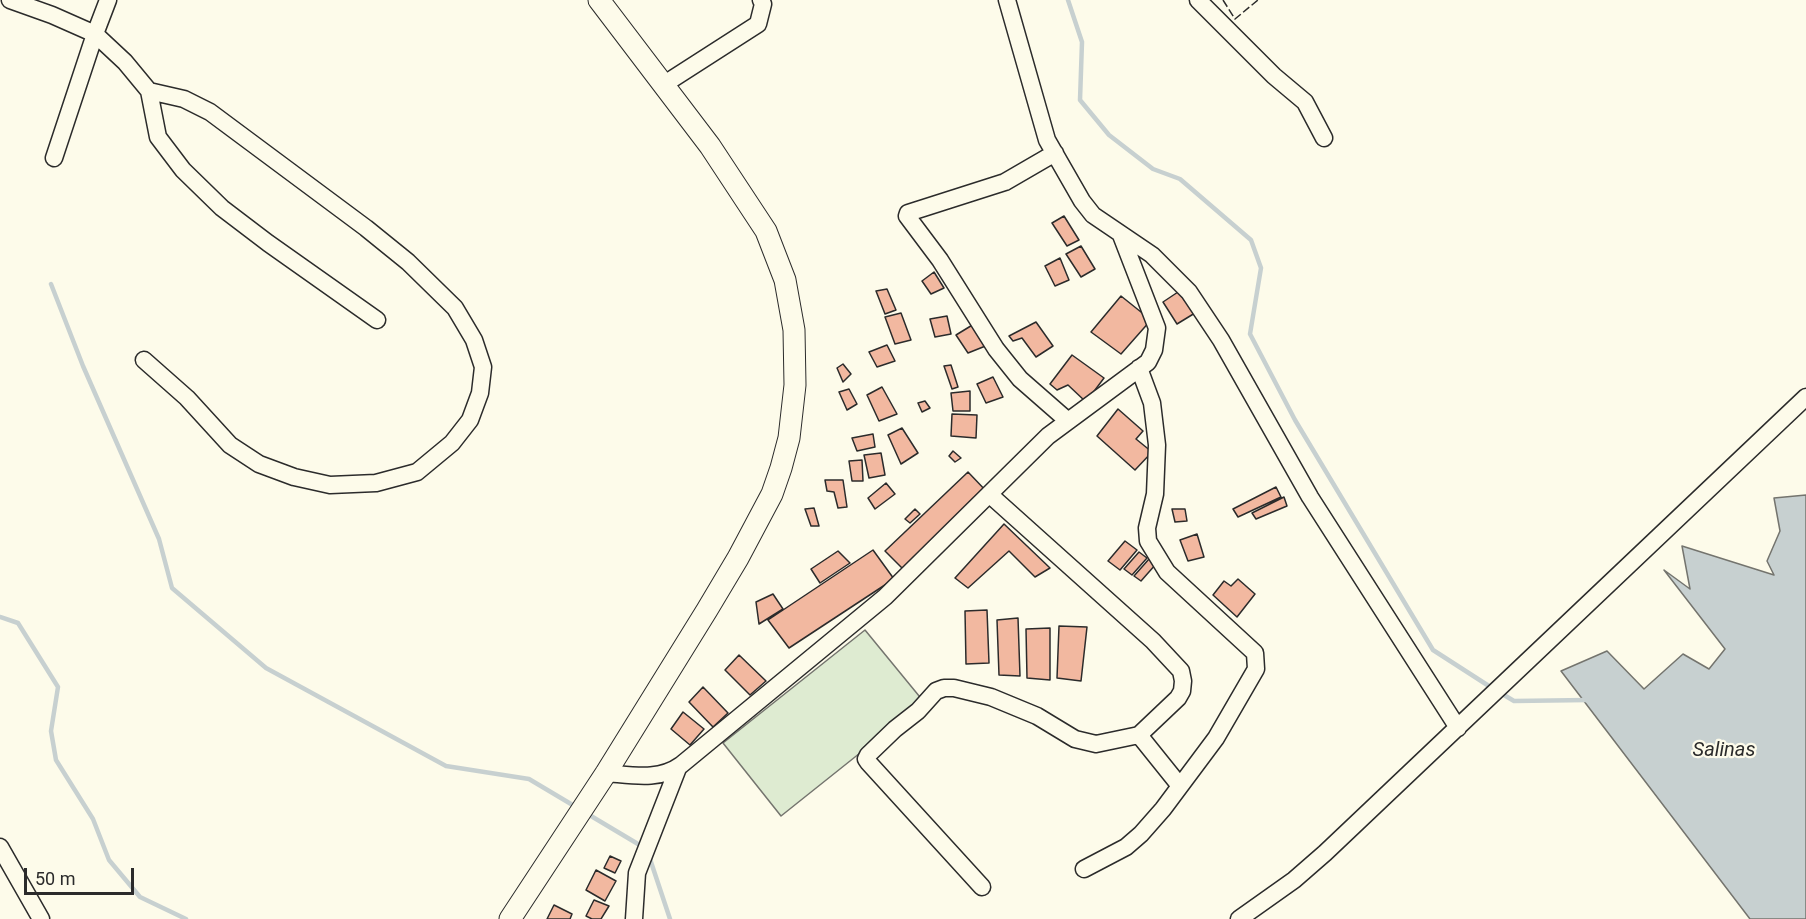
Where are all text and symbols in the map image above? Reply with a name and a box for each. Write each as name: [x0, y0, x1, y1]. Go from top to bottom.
water label: Salinas: [1693, 739, 1755, 763]
scale bar: [27, 856, 136, 894]
text: 50 m: [35, 868, 75, 889]

